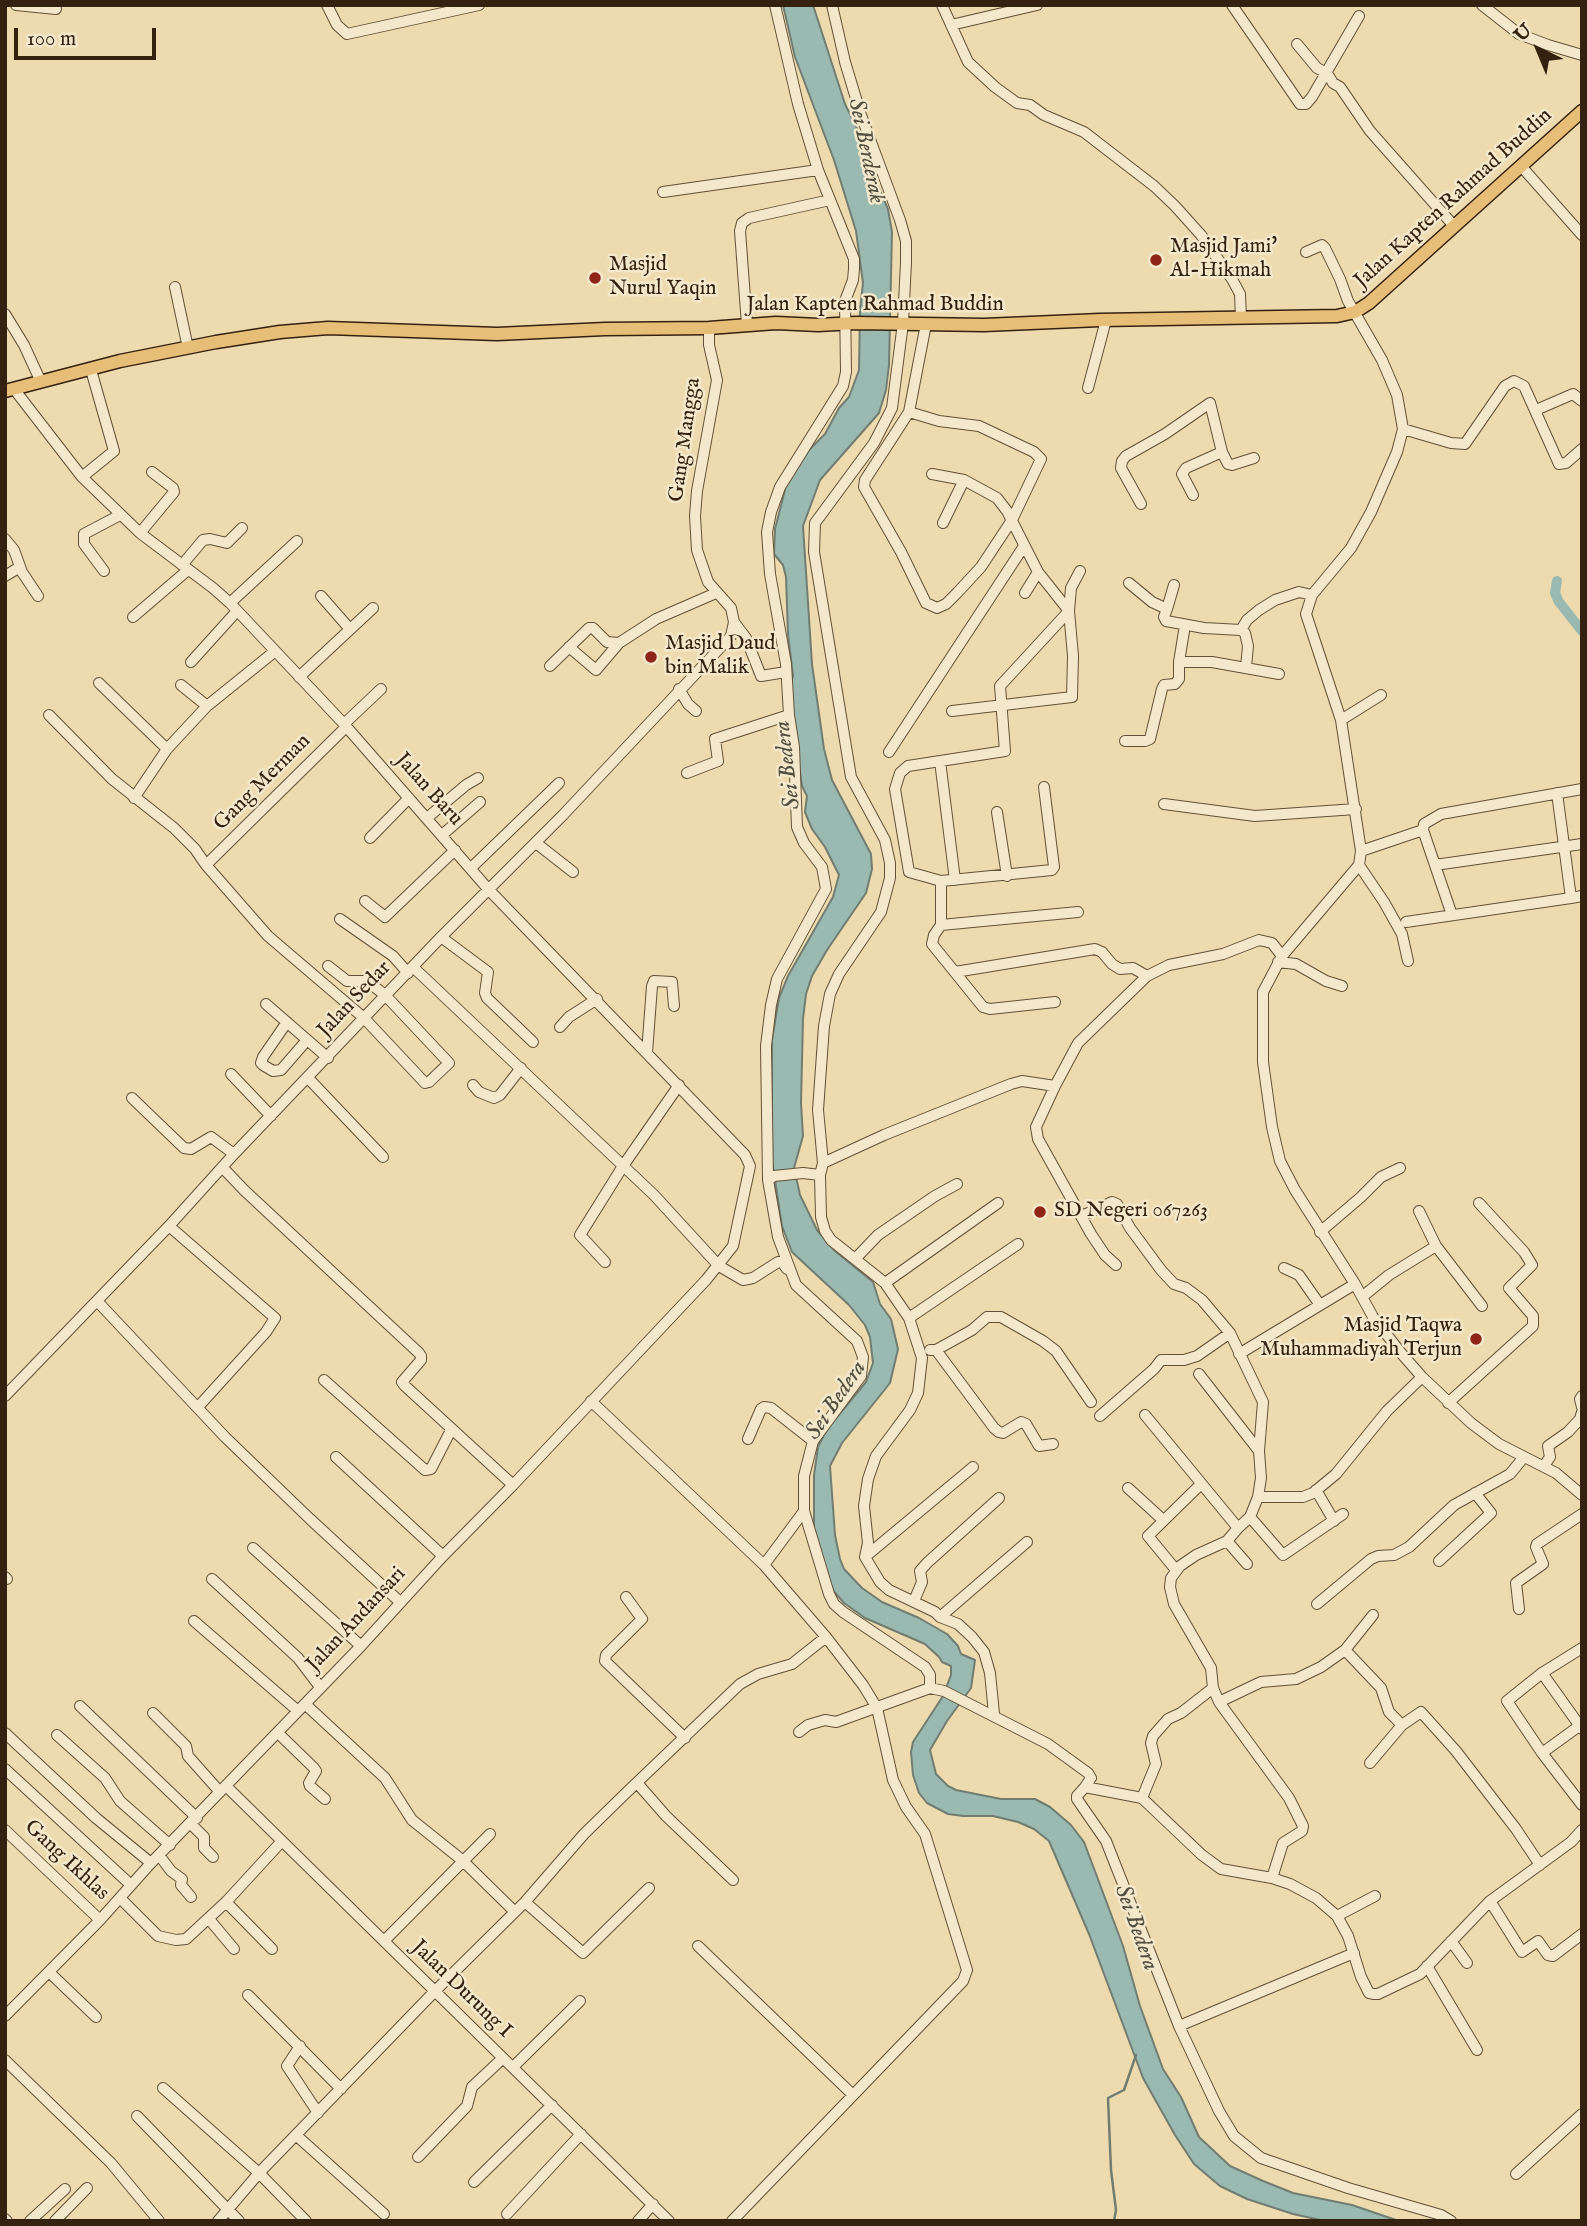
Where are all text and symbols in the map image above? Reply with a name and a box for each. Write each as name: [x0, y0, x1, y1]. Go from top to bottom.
scale bar: [18, 14, 159, 58]
north arrow: [1503, 14, 1573, 84]
text: U: [1510, 19, 1538, 48]
text: 100 m: [27, 26, 76, 53]
water label: Sei Berderak: [840, 96, 890, 206]
street label: Jalan Kapten Rahmad Buddin: [1350, 104, 1558, 294]
place label: Masjid Jami' Al-Hikmah: [1170, 235, 1277, 285]
marker: Masjid Jami' Al-Hikmah: [1148, 252, 1164, 268]
place label: Masjid Nurul Yaqin: [609, 253, 716, 303]
marker: Masjid Nurul Yaqin: [587, 270, 603, 286]
street label: Jalan Kapten Rahmad Buddin: [746, 293, 1004, 319]
street label: Gang Mangga: [665, 376, 707, 504]
place label: Masjid Daud bin Malik: [665, 632, 776, 682]
marker: Masjid Daud bin Malik: [643, 649, 659, 665]
water label: Sei Bedera: [770, 719, 808, 811]
street label: Gang Merman: [209, 729, 317, 837]
street label: Jalan Baru: [389, 748, 467, 832]
street label: Jalan Sedar: [313, 956, 397, 1044]
place label: SD Negeri 067263: [1054, 1199, 1208, 1225]
marker: SD Negeri 067263: [1032, 1204, 1048, 1220]
place label: Masjid Taqwa Muhammadiyah Terjun: [1260, 1314, 1462, 1364]
marker: Masjid Taqwa Muhammadiyah Terjun: [1468, 1331, 1484, 1347]
water label: Sei Bedera: [801, 1356, 873, 1446]
street label: Jalan Andansari: [302, 1562, 412, 1678]
street label: Gang Ikhlas: [18, 1815, 114, 1907]
water label: Sei Bedera: [1107, 1881, 1163, 1975]
street label: Jalan Durung I: [405, 1936, 517, 2044]

